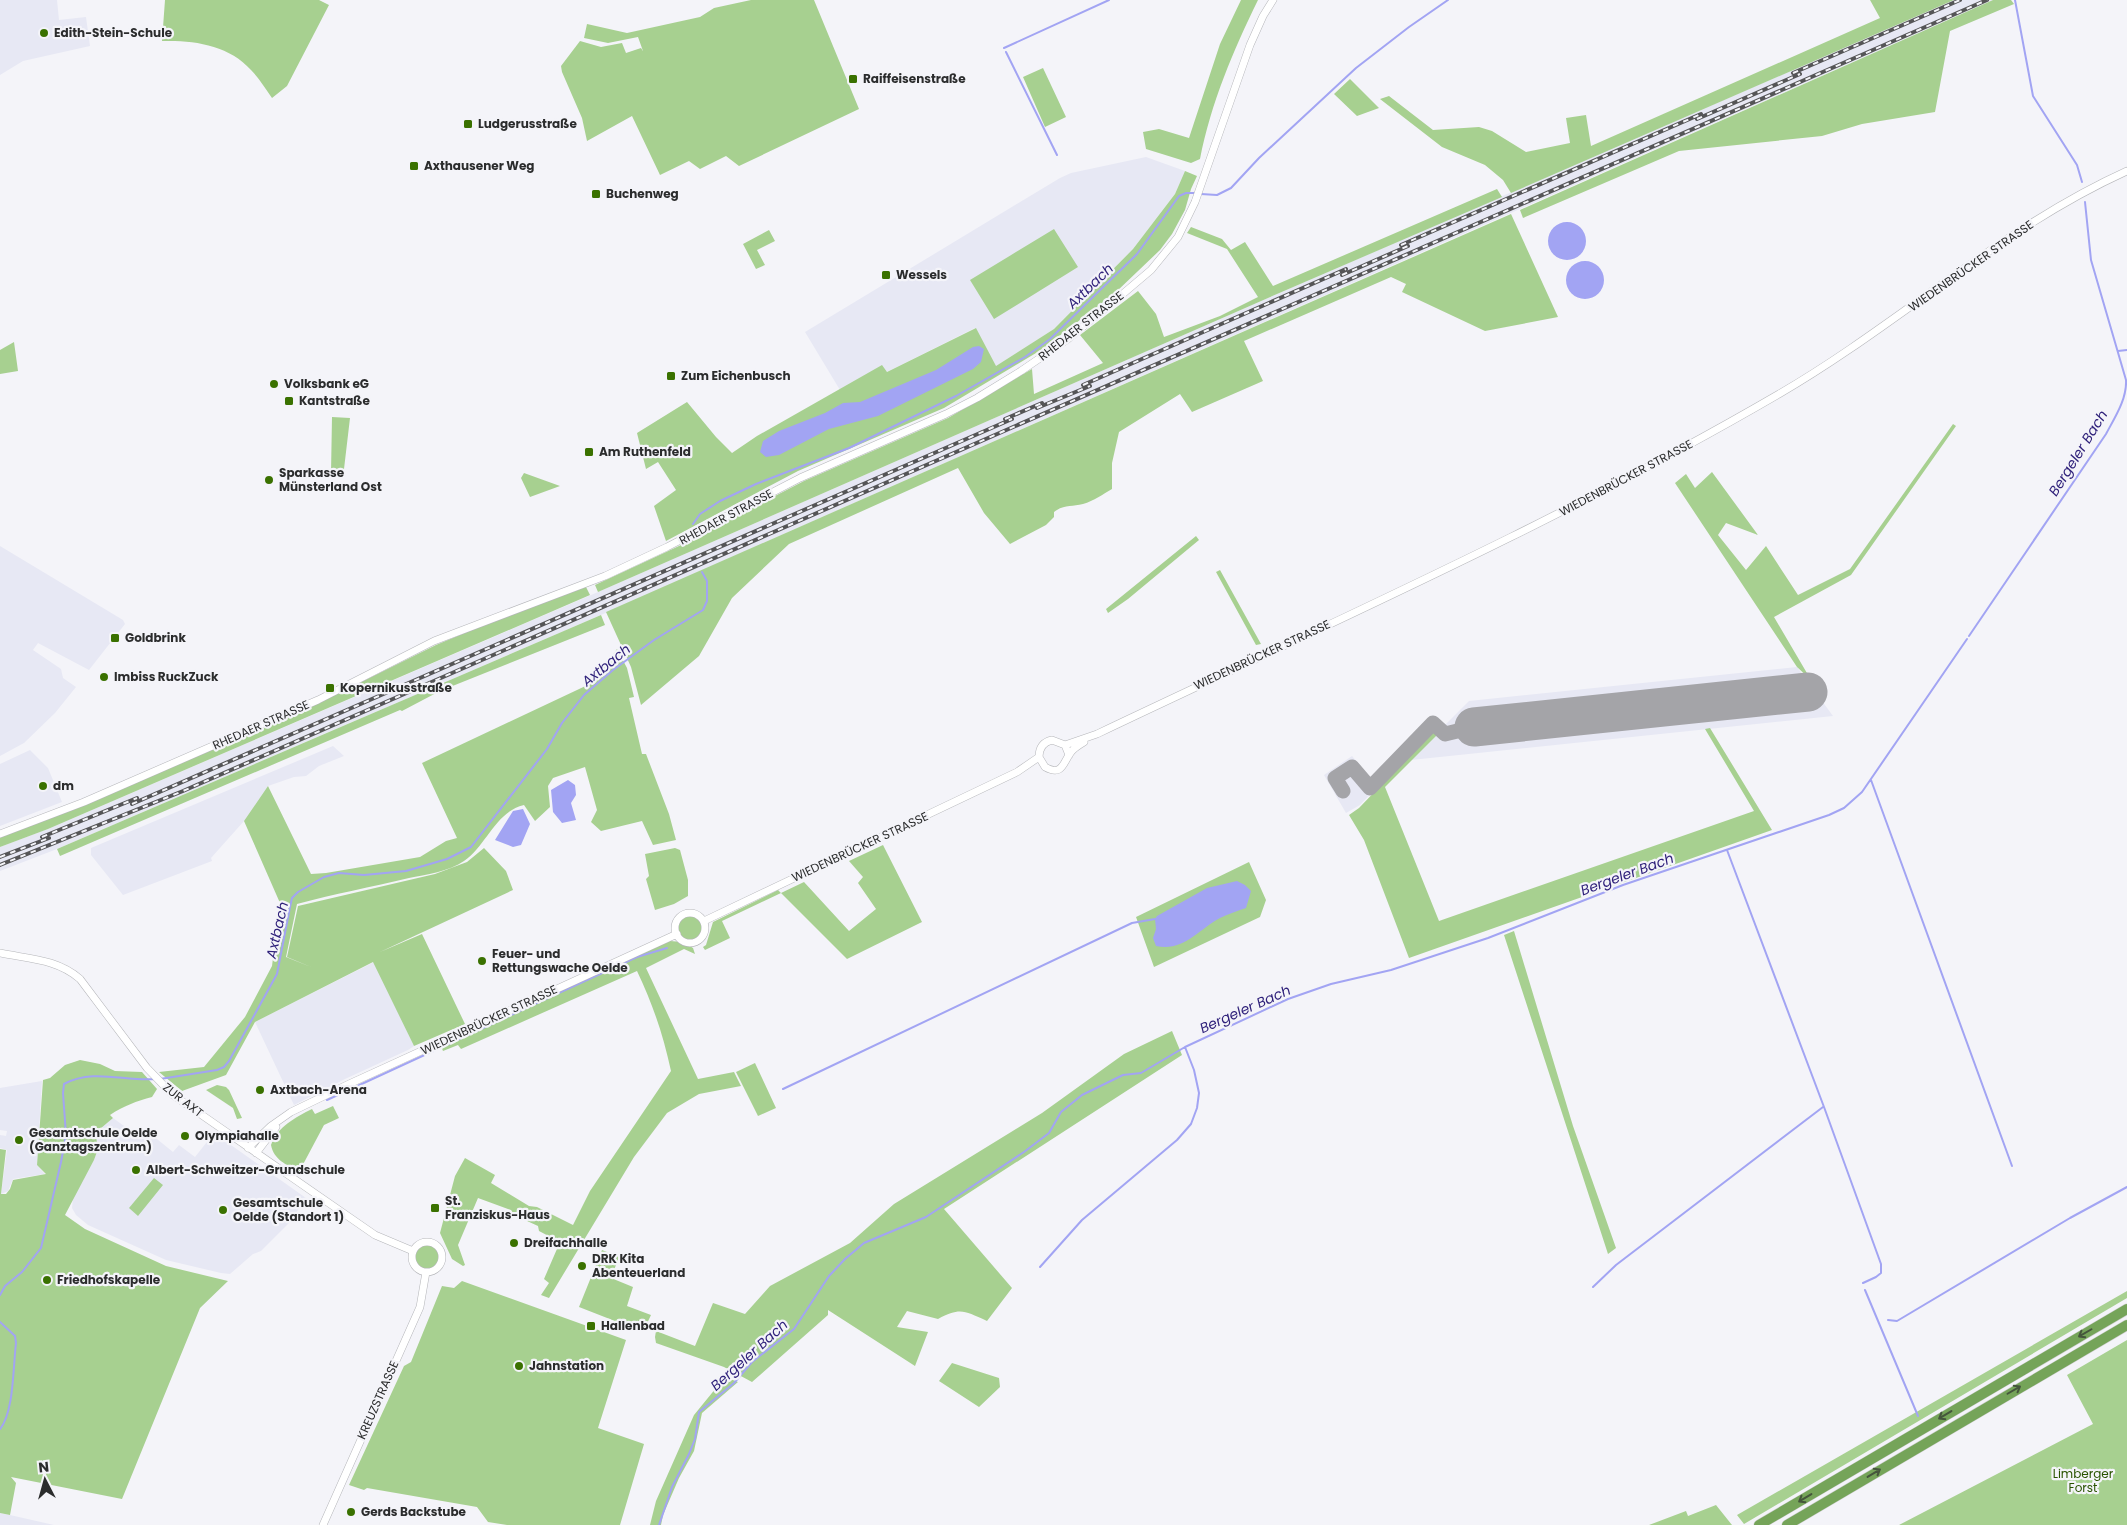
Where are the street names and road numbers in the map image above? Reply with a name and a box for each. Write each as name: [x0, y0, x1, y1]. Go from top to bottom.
street label: WIEDENBRÜCKER STRASSE: [1905, 216, 2037, 315]
street label: RHEDAER STRASSE: [1034, 287, 1127, 364]
street label: WIEDENBRÜCKER STRASSE: [1556, 435, 1696, 520]
street label: RHEDAER STRASSE: [676, 485, 776, 549]
street label: WIEDENBRÜCKER STRASSE: [1191, 615, 1333, 694]
street label: RHEDAER STRASSE: [210, 696, 312, 753]
street label: WIEDENBRÜCKER STRASSE: [789, 807, 931, 886]
street label: WIEDENBRÜCKER STRASSE: [418, 980, 560, 1059]
street label: ZUR AXT: [160, 1078, 208, 1121]
street label: KREUZSTRASSE: [353, 1358, 402, 1442]

